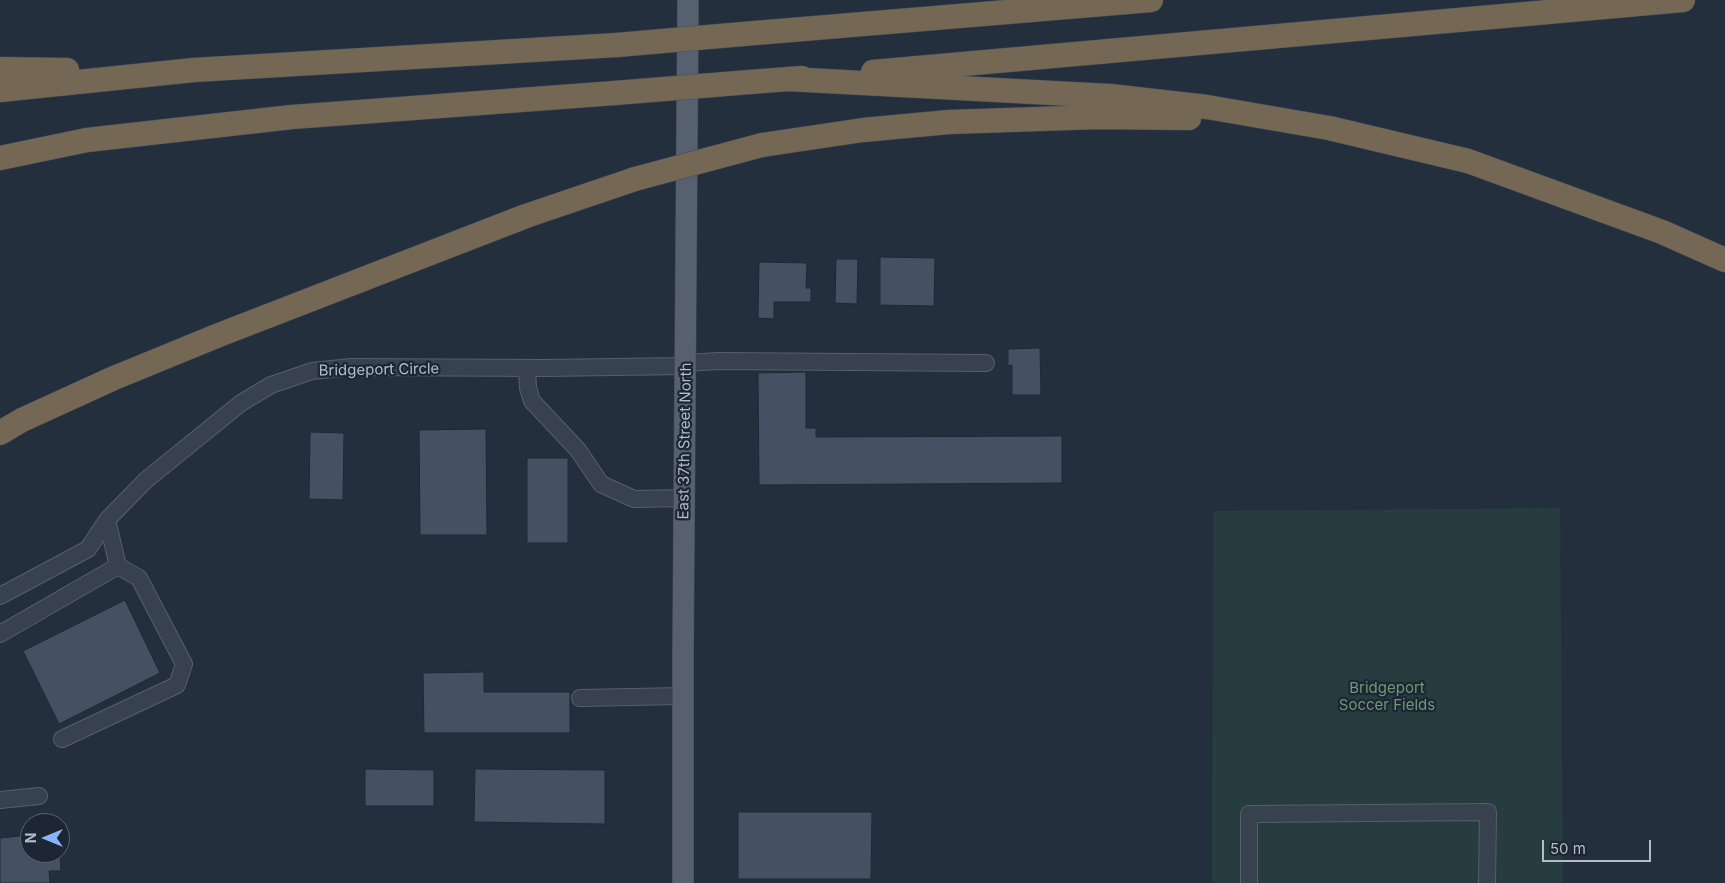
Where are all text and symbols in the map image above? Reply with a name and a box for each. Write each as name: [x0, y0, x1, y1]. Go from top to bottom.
street label: Bridgeport Circle: [319, 360, 439, 380]
street label: East 37th Street North: [675, 362, 695, 520]
park label: Bridgeport Soccer Fields: [1339, 679, 1435, 714]
north arrow: [20, 813, 70, 863]
scale bar: [1545, 830, 1654, 862]
text: N: [22, 833, 39, 843]
text: 50 m: [1550, 839, 1586, 858]

